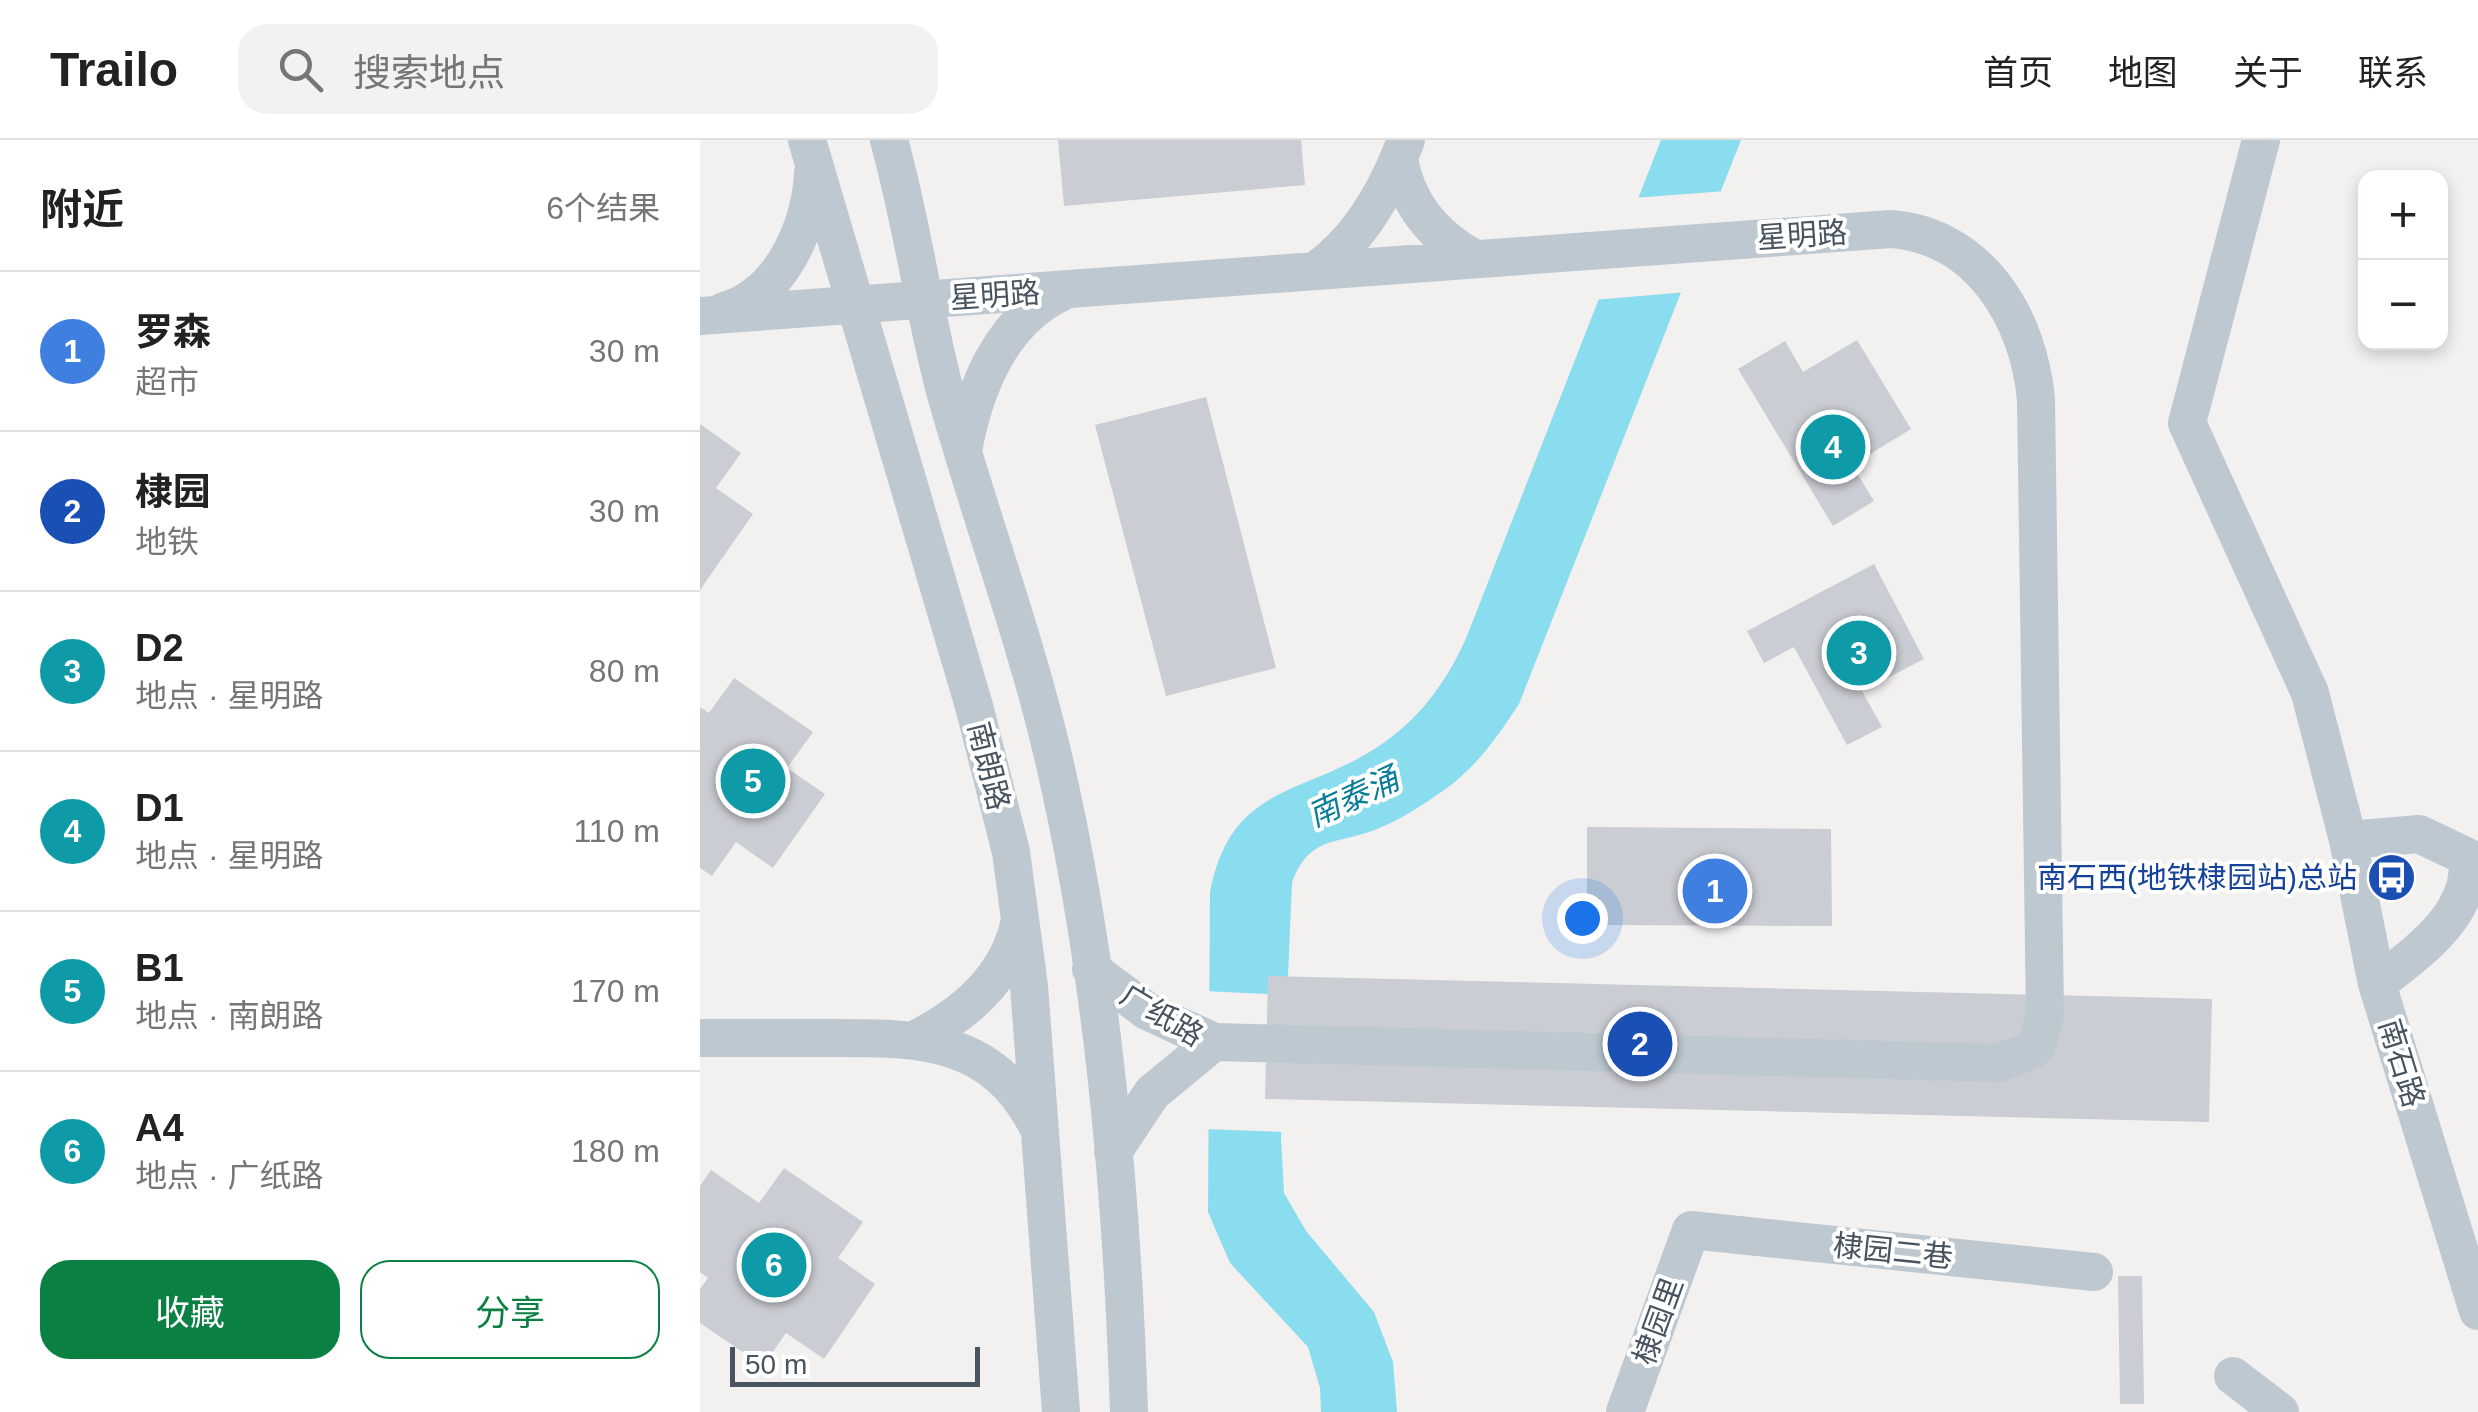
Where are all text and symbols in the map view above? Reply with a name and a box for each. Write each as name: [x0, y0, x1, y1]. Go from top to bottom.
search box: [238, 24, 938, 114]
icon: search: [273, 42, 328, 97]
text: Trailo: [50, 43, 178, 96]
text: 搜索地点: [353, 52, 505, 94]
text: 首页: [1983, 53, 2053, 92]
text: 地图: [2108, 53, 2178, 92]
text: 关于: [2233, 53, 2303, 92]
text: 联系: [2358, 53, 2428, 92]
map controls: [2358, 170, 2448, 350]
button: +: [2358, 170, 2448, 260]
text: 附近: [40, 186, 124, 233]
text: 6个结果: [546, 190, 660, 226]
street label: 星明路: [1756, 215, 1848, 255]
button: −: [2358, 260, 2448, 350]
street label: 星明路: [949, 275, 1041, 315]
text: 罗森: [135, 311, 211, 353]
text: 1: [64, 333, 81, 369]
text: 30 m: [589, 333, 660, 369]
text: 超市: [135, 364, 199, 400]
pin: 4: [1800, 410, 1866, 484]
text: 棣园: [135, 471, 211, 513]
text: 2: [64, 493, 81, 529]
text: 30 m: [589, 493, 660, 529]
text: 地铁: [135, 524, 199, 560]
pin: 3: [1826, 616, 1892, 690]
text: D2: [135, 627, 184, 669]
text: 3: [64, 653, 81, 689]
text: 80 m: [589, 653, 660, 689]
text: 地点 · 星明路: [135, 678, 323, 714]
street label: 南朗路: [962, 718, 1016, 814]
pin: 5: [720, 744, 786, 818]
water label: 南泰涌: [1302, 759, 1407, 834]
text: D1: [135, 787, 184, 829]
text: 4: [64, 813, 81, 849]
text: 110 m: [573, 813, 660, 849]
text: 地点 · 星明路: [135, 838, 323, 874]
bus stop icon: 南石西(地铁棣园站)总站: [2366, 851, 2418, 903]
pin: 1: [1682, 854, 1748, 928]
place label: 南石西(地铁棣园站)总站: [2037, 861, 2357, 894]
your location: [1557, 893, 1608, 944]
text: B1: [135, 947, 184, 989]
text: 5: [64, 973, 81, 1009]
text: 170 m: [571, 973, 660, 1009]
street label: 广纸路: [1115, 978, 1209, 1052]
text: 地点 · 南朗路: [135, 998, 323, 1034]
pin: 2: [1608, 1006, 1672, 1082]
street label: 南石路: [2373, 1015, 2431, 1111]
text: A4: [135, 1107, 184, 1149]
text: 6: [64, 1133, 81, 1169]
text: 180 m: [571, 1133, 660, 1169]
text: 地点 · 广纸路: [135, 1158, 323, 1194]
pin: 6: [742, 1228, 806, 1302]
street label: 棣园二巷: [1832, 1228, 1954, 1274]
button: 收藏: [40, 1260, 340, 1359]
button: 分享: [360, 1260, 660, 1359]
street label: 棣园里: [1627, 1273, 1689, 1369]
scale bar: [730, 1342, 980, 1386]
text: 50 m: [745, 1349, 807, 1380]

